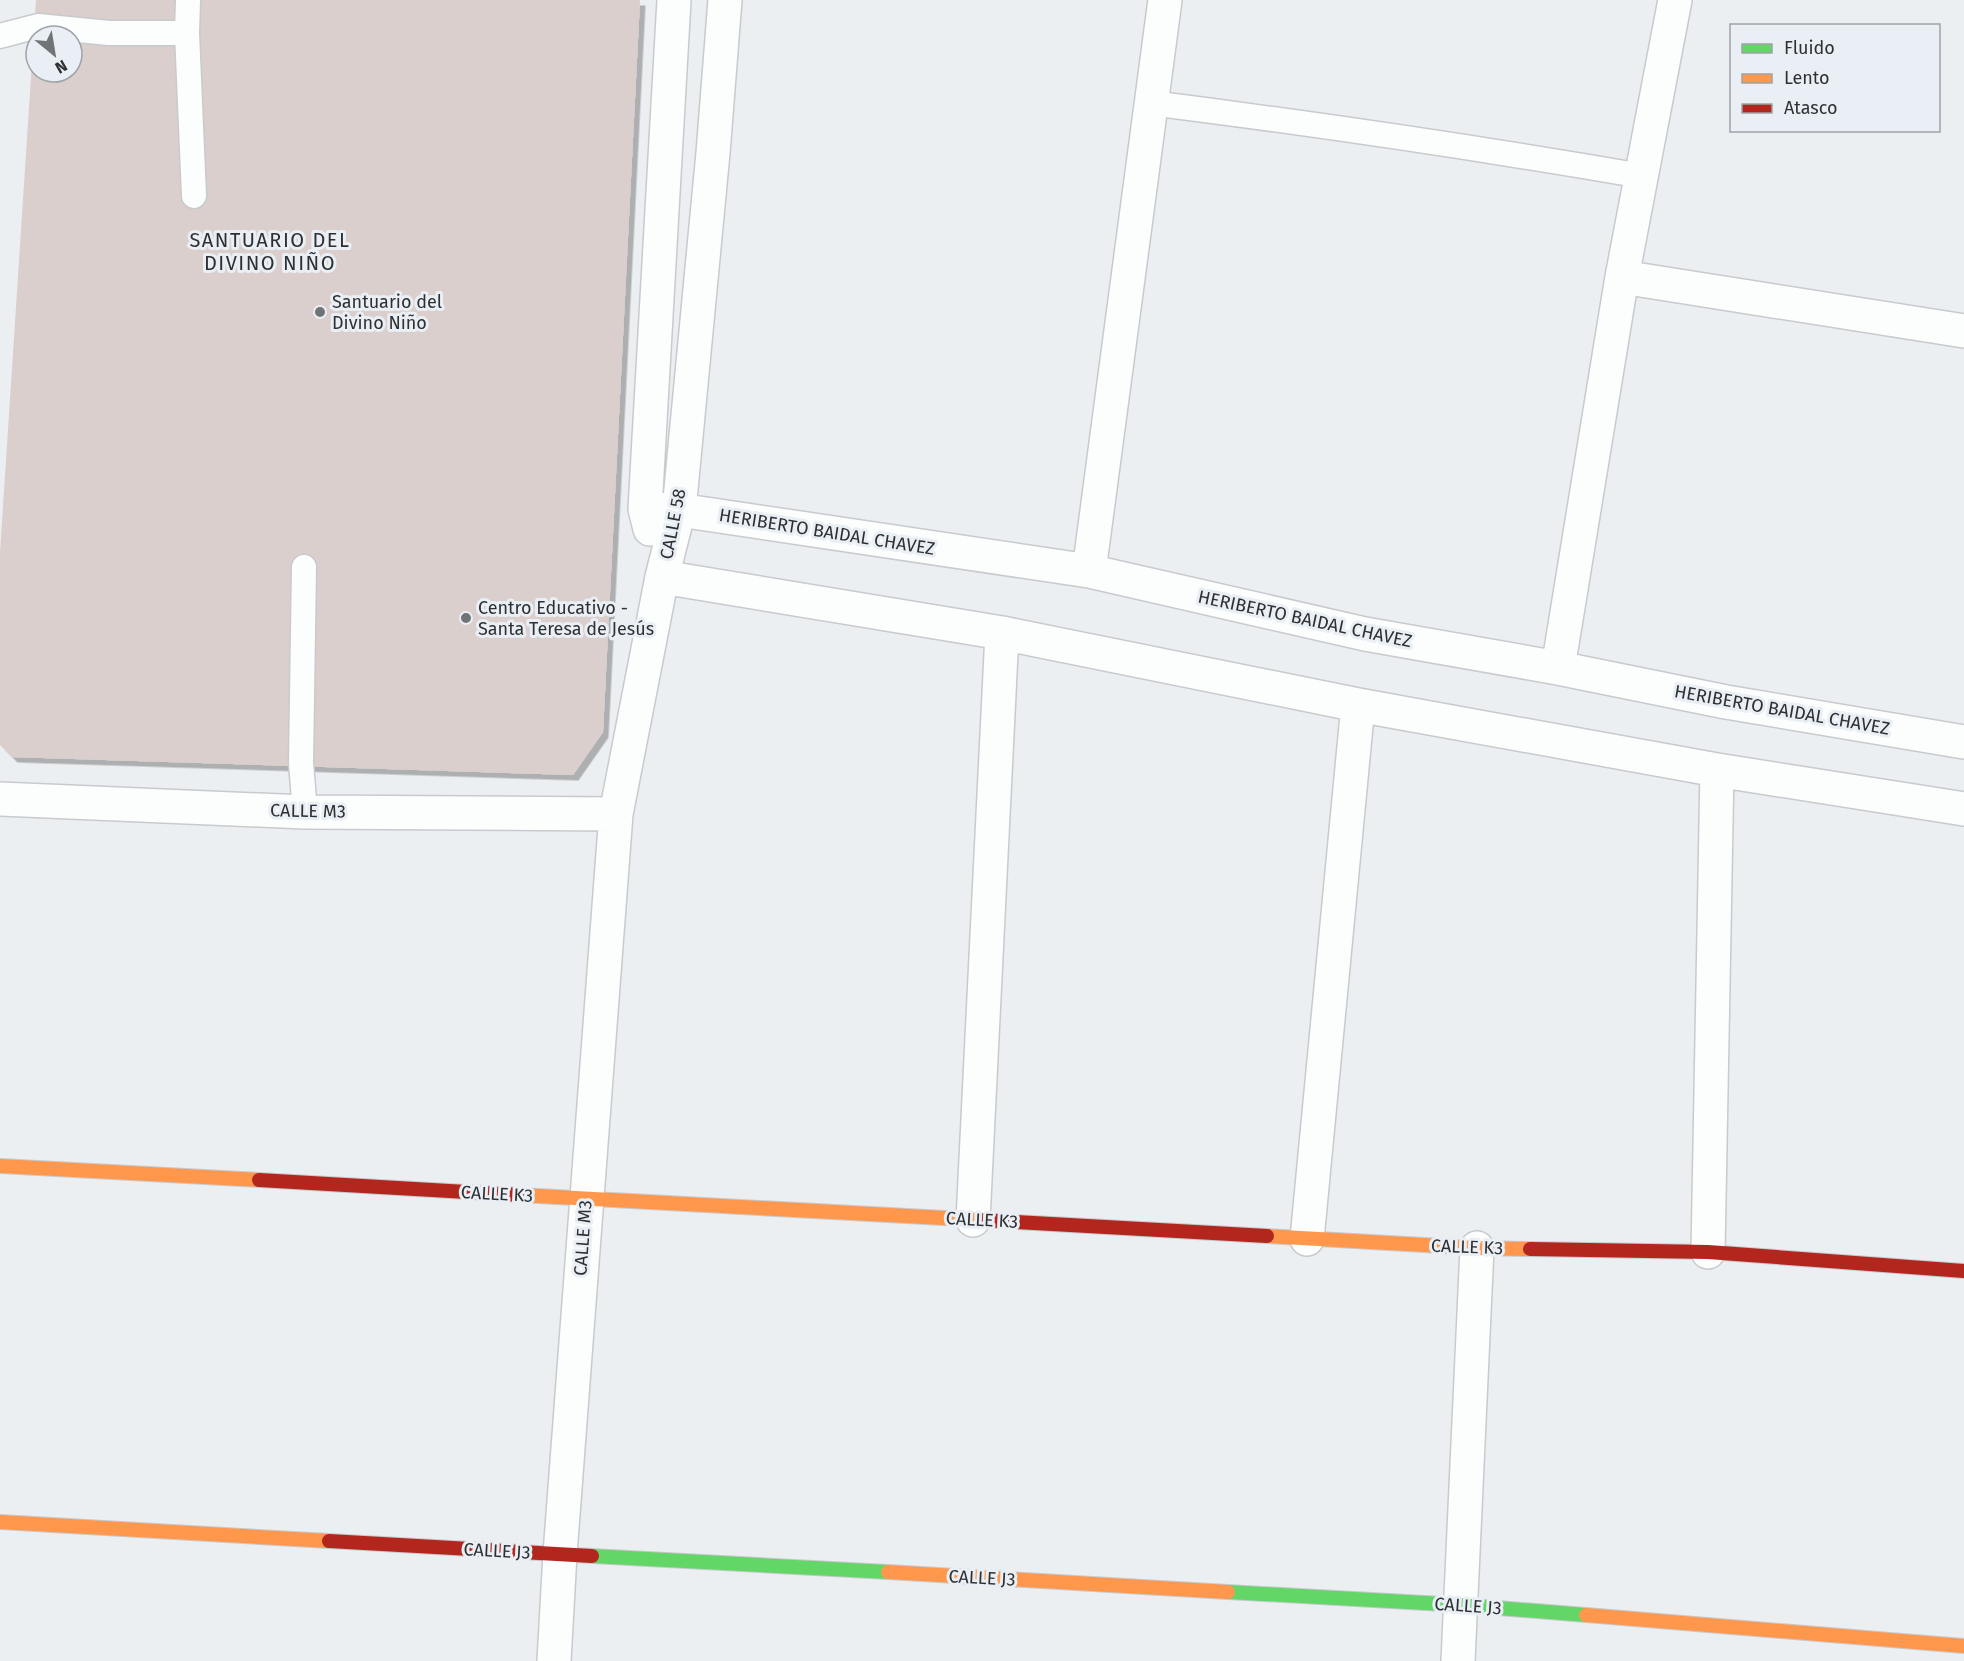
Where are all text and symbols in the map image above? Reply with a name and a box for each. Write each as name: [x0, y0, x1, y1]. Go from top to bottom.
north arrow: [24, 24, 84, 84]
legend: [1730, 24, 1940, 132]
text: Fluido: [1784, 37, 1835, 59]
text: N: [52, 56, 71, 77]
text: Lento: [1784, 67, 1830, 89]
text: Atasco: [1784, 97, 1837, 119]
district label: SANTUARIO DEL DIVINO NIÑO: [190, 228, 350, 275]
place label: Santuario del Divino Niño: [332, 291, 442, 334]
marker: Santuario del Divino Niño: [313, 305, 327, 319]
street label: CALLE 58: [655, 487, 691, 561]
street label: HERIBERTO BAIDAL CHAVEZ: [717, 504, 937, 560]
street label: HERIBERTO BAIDAL CHAVEZ: [1196, 586, 1414, 652]
place label: Centro Educativo - Santa Teresa de Jesús: [478, 597, 654, 640]
marker: Centro Educativo - Santa Teresa de Jesús: [459, 611, 473, 625]
street label: HERIBERTO BAIDAL CHAVEZ: [1673, 680, 1891, 740]
street label: CALLE M3: [270, 799, 346, 823]
street label: CALLE K3: [460, 1181, 534, 1207]
street label: CALLE M3: [569, 1199, 597, 1277]
street label: CALLE K3: [945, 1207, 1019, 1233]
street label: CALLE K3: [1430, 1235, 1504, 1259]
street label: CALLE J3: [463, 1538, 531, 1564]
street label: CALLE J3: [948, 1565, 1016, 1591]
street label: CALLE J3: [1434, 1593, 1502, 1619]

